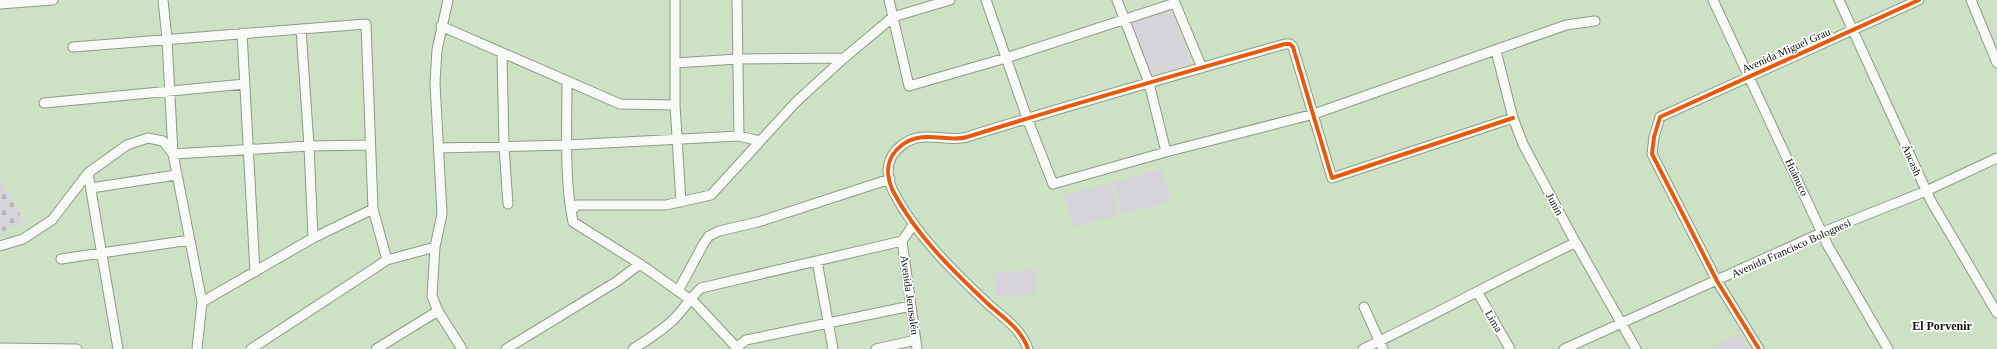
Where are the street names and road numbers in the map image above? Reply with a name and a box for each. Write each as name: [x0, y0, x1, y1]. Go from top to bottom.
street label: Avenida Miguel Grau: [1740, 25, 1833, 75]
street label: Áncash: [1900, 142, 1924, 178]
street label: Huánuco: [1783, 156, 1811, 198]
street label: Junín: [1544, 191, 1566, 218]
street label: Avenida Francisco Bolognesi: [1729, 216, 1853, 280]
street label: Avenida Jerusalén: [898, 254, 922, 336]
street label: Lima: [1483, 308, 1505, 334]

